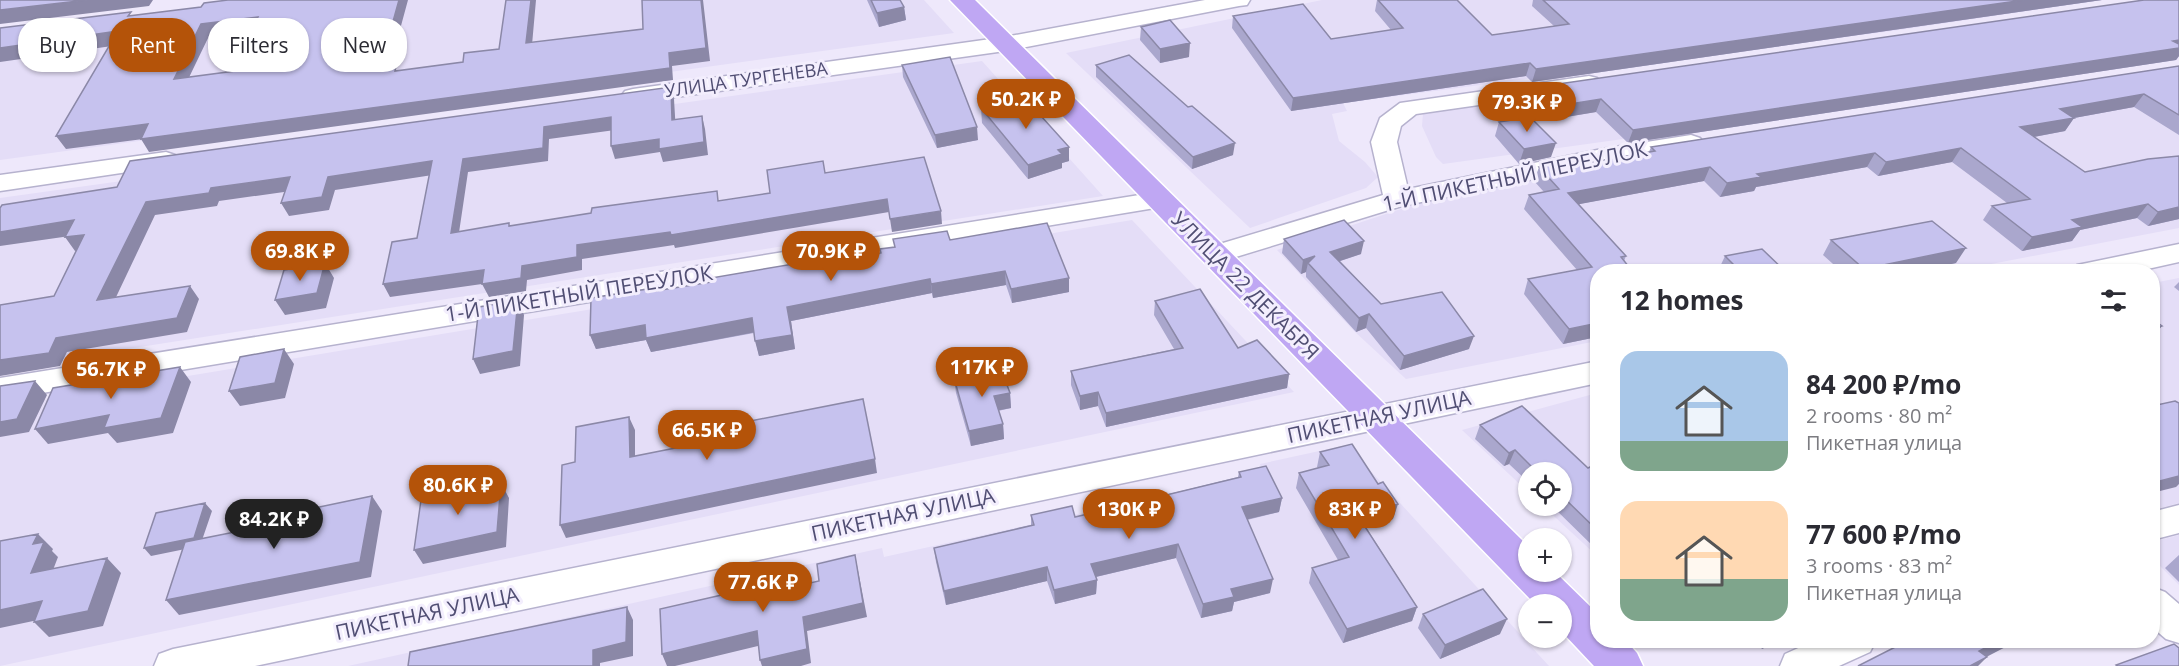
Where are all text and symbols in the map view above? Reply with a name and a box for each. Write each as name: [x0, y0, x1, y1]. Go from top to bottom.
chip: Buy: [18, 18, 97, 72]
chip: Rent: [109, 18, 196, 72]
chip: Filters: [208, 18, 309, 72]
chip: New: [321, 18, 407, 72]
street label: УЛИЦА ТУРГЕНЕВА: [663, 56, 829, 102]
pin: 50.2K ₽: [971, 79, 1081, 130]
pin: 79.3K ₽: [1472, 82, 1582, 133]
text: 50.2K ₽: [991, 85, 1061, 112]
text: 79.3K ₽: [1492, 88, 1562, 115]
street label: 1-Й ПИКЕТНЫЙ ПЕРЕУЛОК: [1380, 134, 1650, 218]
street label: УЛИЦА 22 ДЕКАБРЯ: [1166, 205, 1326, 365]
pin: 69.8K ₽: [245, 231, 355, 282]
pin: 70.9K ₽: [776, 231, 886, 282]
text: 69.8K ₽: [265, 237, 335, 264]
text: 70.9K ₽: [796, 237, 866, 264]
street label: 1-Й ПИКЕТНЫЙ ПЕРЕУЛОК: [443, 258, 715, 328]
text: 12 homes: [1620, 282, 1744, 318]
icon: filters: [2097, 284, 2130, 317]
pin: 117K ₽: [933, 347, 1031, 398]
pin: 56.7K ₽: [56, 349, 166, 400]
text: 117K ₽: [950, 353, 1014, 380]
text: 56.7K ₽: [76, 355, 146, 382]
text: 84 200 ₽/mo: [1806, 366, 1961, 402]
icon: home: [1668, 375, 1740, 447]
street label: ПИКЕТНАЯ УЛИЦА: [1284, 383, 1474, 449]
text: 2 rooms · 80 m²: [1806, 402, 1952, 429]
pin: 66.5K ₽: [652, 410, 762, 461]
text: 66.5K ₽: [672, 416, 742, 443]
text: Пикетная улица: [1806, 429, 1962, 456]
map controls: [1518, 462, 1572, 648]
button: locate: [1518, 462, 1572, 516]
pin: 80.6K ₽: [403, 465, 513, 516]
text: 80.6K ₽: [423, 471, 493, 498]
street label: ПИКЕТНАЯ УЛИЦА: [808, 481, 998, 547]
pin: 130K ₽: [1080, 489, 1178, 540]
pin: 83K ₽: [1313, 489, 1397, 540]
text: 130K ₽: [1097, 495, 1161, 522]
text: 83K ₽: [1329, 495, 1382, 522]
pin: 84.2K ₽: [219, 499, 329, 550]
text: 84.2K ₽: [239, 505, 309, 532]
text: 77 600 ₽/mo: [1806, 516, 1961, 552]
icon: home: [1668, 525, 1740, 597]
button: +: [1518, 528, 1572, 582]
text: 3 rooms · 83 m²: [1806, 552, 1952, 579]
pin: 77.6K ₽: [708, 562, 818, 613]
text: 77.6K ₽: [728, 568, 798, 595]
text: Пикетная улица: [1806, 579, 1962, 606]
street label: ПИКЕТНАЯ УЛИЦА: [332, 580, 522, 646]
button: −: [1518, 594, 1572, 648]

